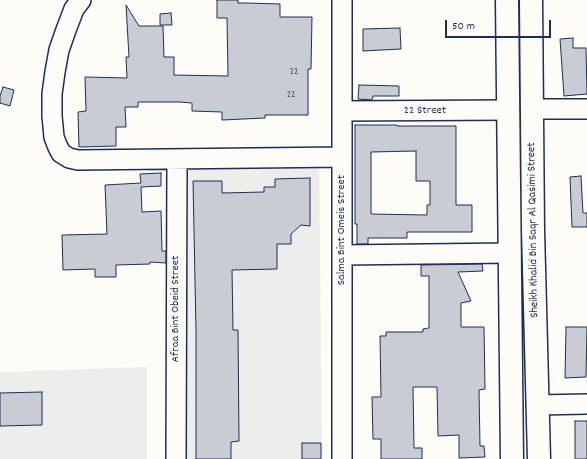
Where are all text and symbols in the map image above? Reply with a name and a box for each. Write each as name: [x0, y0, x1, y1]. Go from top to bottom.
scale bar: [447, 12, 553, 38]
text: 50 m: [452, 18, 475, 35]
house number: 22: [290, 67, 298, 79]
house number: 22: [287, 90, 295, 102]
street label: 22 Street: [404, 104, 446, 118]
street label: Sheikh Khalid Bin Saqr Al Qasimi Street: [525, 142, 543, 318]
street label: Salma Bint Omeis Street: [335, 175, 349, 285]
street label: Afraa Bint Obeid Street: [169, 256, 183, 362]

